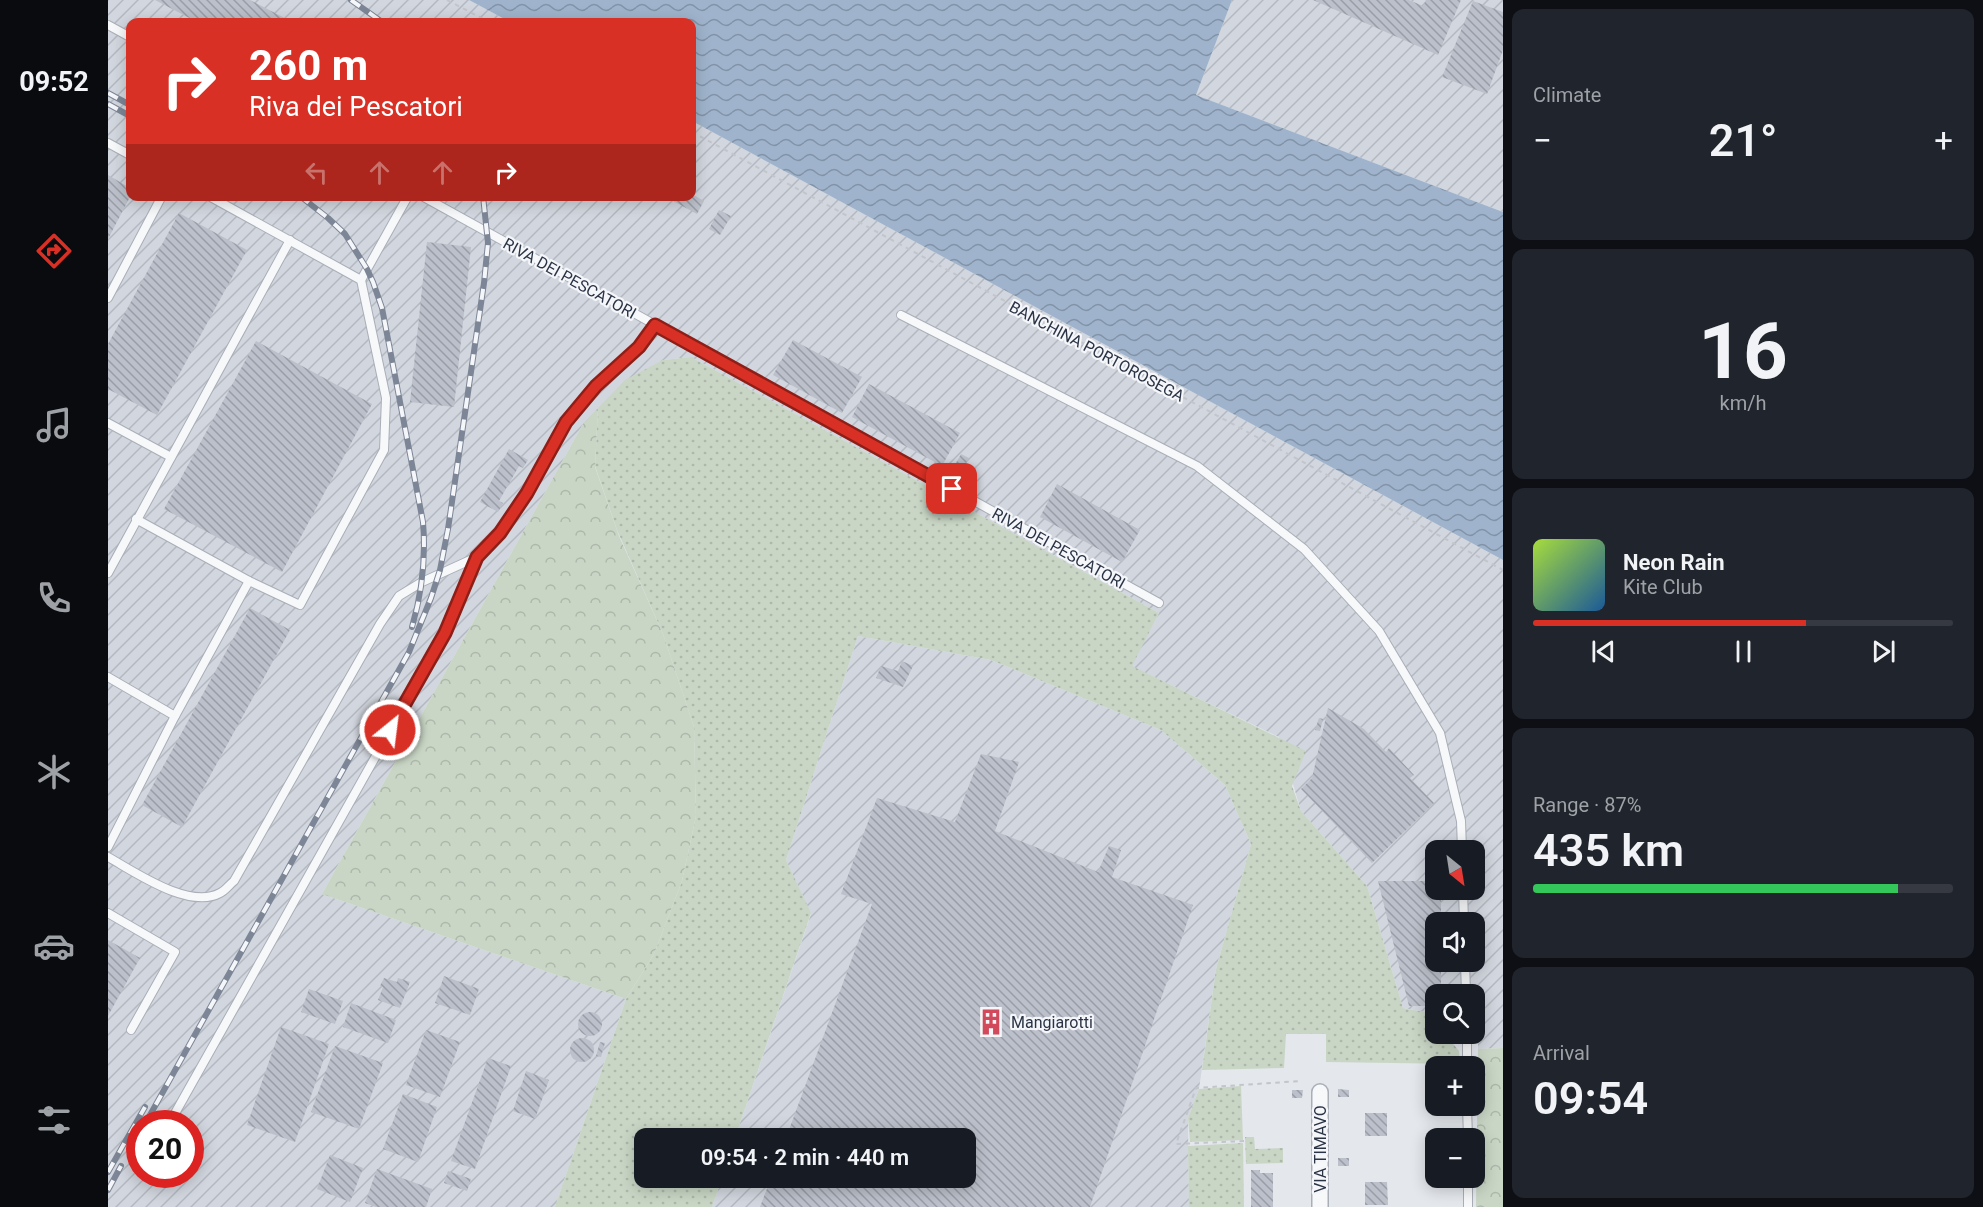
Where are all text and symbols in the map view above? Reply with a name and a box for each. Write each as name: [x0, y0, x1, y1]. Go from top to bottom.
text: 260 m: [249, 41, 368, 90]
icon: right: [150, 42, 228, 120]
text: 09:52: [19, 66, 89, 98]
text: Climate: [1533, 83, 1601, 107]
text: Riva dei Pescatori: [249, 91, 463, 123]
text: 21°: [1709, 114, 1777, 167]
text: −: [1533, 121, 1552, 160]
text: +: [1934, 121, 1953, 160]
icon: left: [300, 156, 333, 189]
icon: ahead: [363, 156, 396, 189]
icon: ahead: [426, 156, 459, 189]
icon: right: [489, 156, 522, 189]
icon: directions: [33, 230, 75, 272]
street label: RIVA DEI PESCATORI: [500, 234, 640, 323]
street label: BANCHINA PORTOROSEGA: [1006, 297, 1188, 406]
text: 16: [1698, 306, 1788, 397]
text: km/h: [1720, 391, 1766, 415]
icon: music: [33, 404, 75, 446]
pin: [926, 463, 977, 514]
icon: arrive: [935, 472, 968, 505]
street label: RIVA DEI PESCATORI: [989, 504, 1129, 593]
text: Neon Rain: [1623, 550, 1725, 575]
text: Kite Club: [1623, 575, 1703, 599]
icon: phone: [33, 577, 75, 619]
icon: previous: [1587, 635, 1620, 668]
icon: pause: [1727, 635, 1760, 668]
icon: next: [1867, 635, 1900, 668]
position arrow: [358, 698, 422, 762]
icon: climate: [33, 751, 75, 793]
text: Range · 87%: [1533, 793, 1641, 817]
text: 435 km: [1533, 824, 1684, 877]
north arrow: [1425, 840, 1485, 900]
map controls: [1425, 840, 1485, 1188]
button: sound: [1425, 912, 1485, 972]
icon: car: [33, 925, 75, 967]
button: search: [1425, 984, 1485, 1044]
building icon: Mangiarotti: [976, 1007, 1006, 1037]
place label: Mangiarotti: [1011, 1013, 1093, 1032]
text: Arrival: [1533, 1041, 1590, 1065]
button: +: [1425, 1056, 1485, 1116]
text: 09:54: [1533, 1072, 1648, 1125]
icon: filters: [33, 1099, 75, 1141]
street label: VIA TIMAVO: [1311, 1105, 1330, 1193]
speed limit sign: 20: [126, 1110, 204, 1188]
button: −: [1425, 1128, 1485, 1188]
text: 09:54 · 2 min · 440 m: [701, 1145, 909, 1170]

